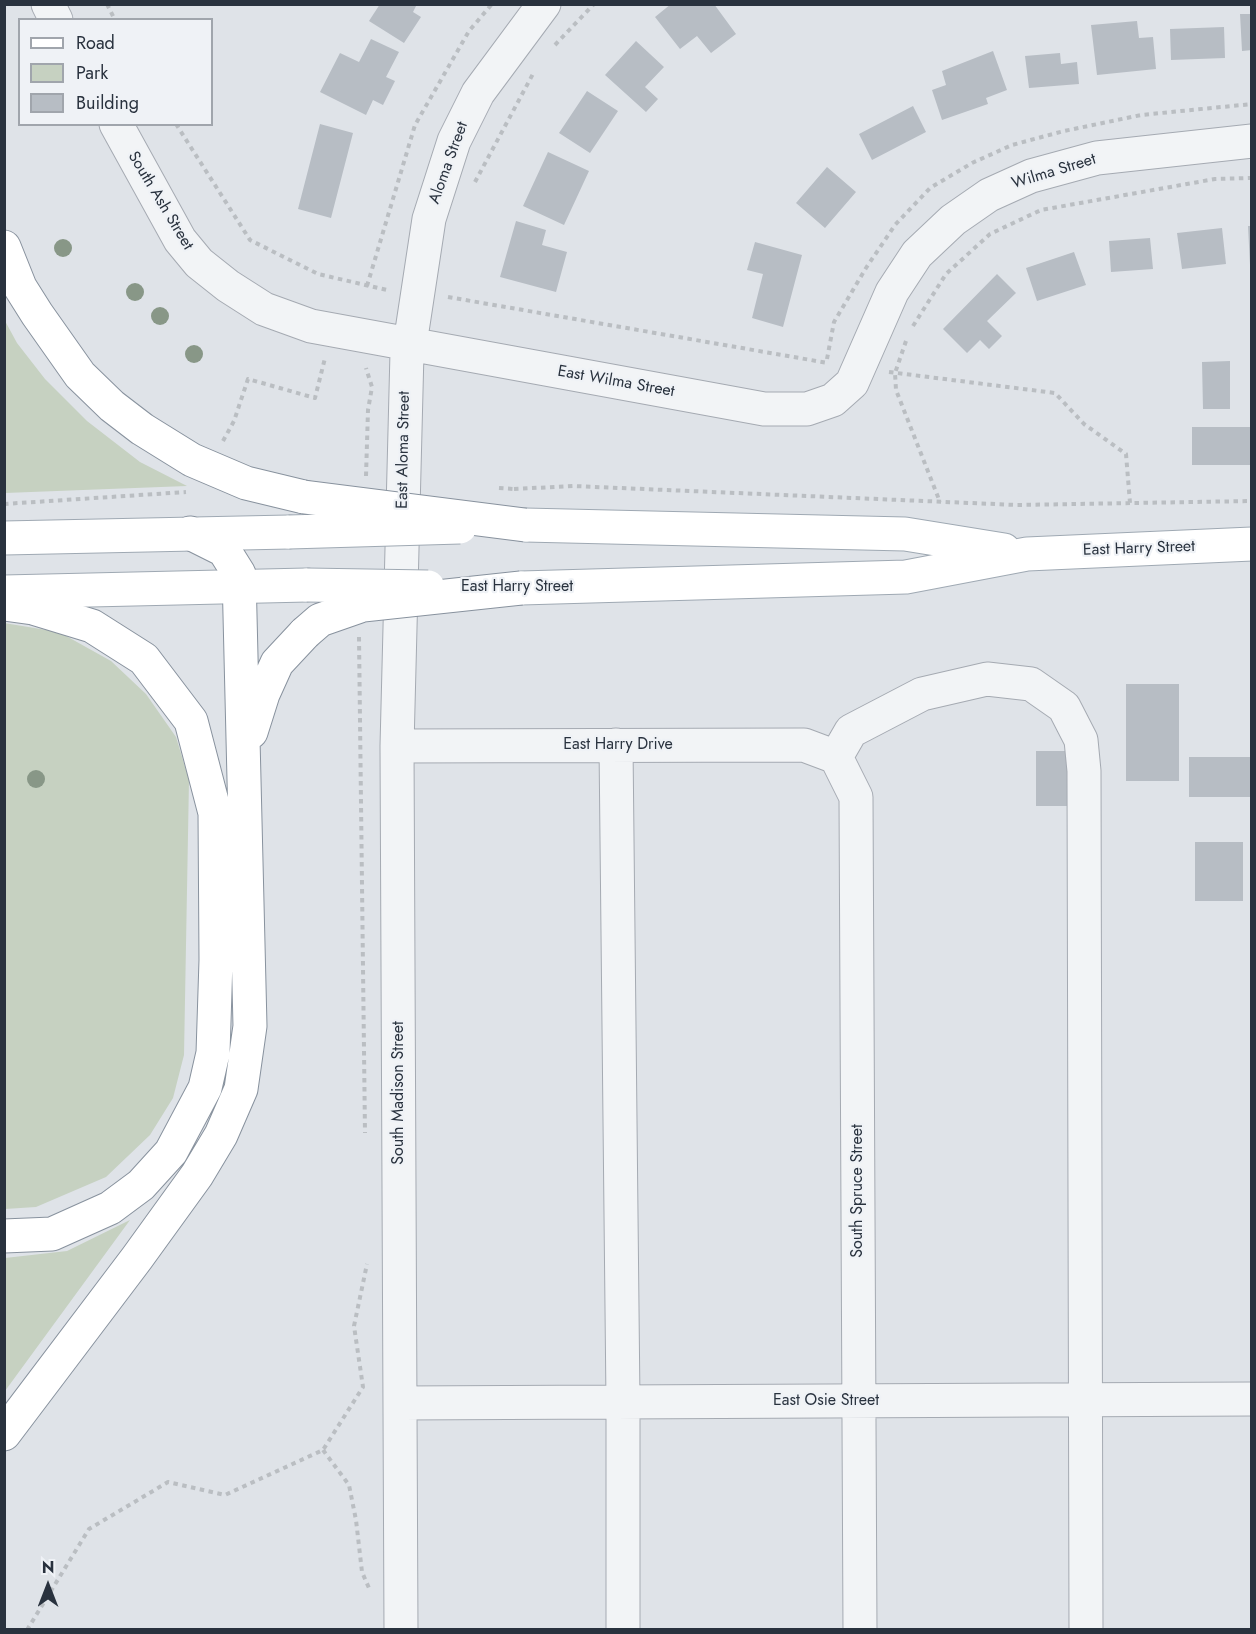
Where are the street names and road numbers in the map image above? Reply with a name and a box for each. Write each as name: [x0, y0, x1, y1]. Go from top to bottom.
street label: Aloma Street: [425, 119, 473, 207]
street label: South Ash Street: [123, 148, 197, 254]
street label: Wilma Street: [1010, 150, 1098, 194]
street label: East Wilma Street: [556, 362, 676, 402]
street label: East Aloma Street: [393, 391, 415, 509]
street label: East Harry Street: [1083, 537, 1195, 561]
street label: East Harry Street: [461, 577, 573, 597]
street label: East Harry Drive: [563, 735, 673, 755]
street label: South Madison Street: [389, 1021, 409, 1165]
street label: South Spruce Street: [848, 1124, 868, 1258]
street label: East Osie Street: [773, 1391, 879, 1411]

